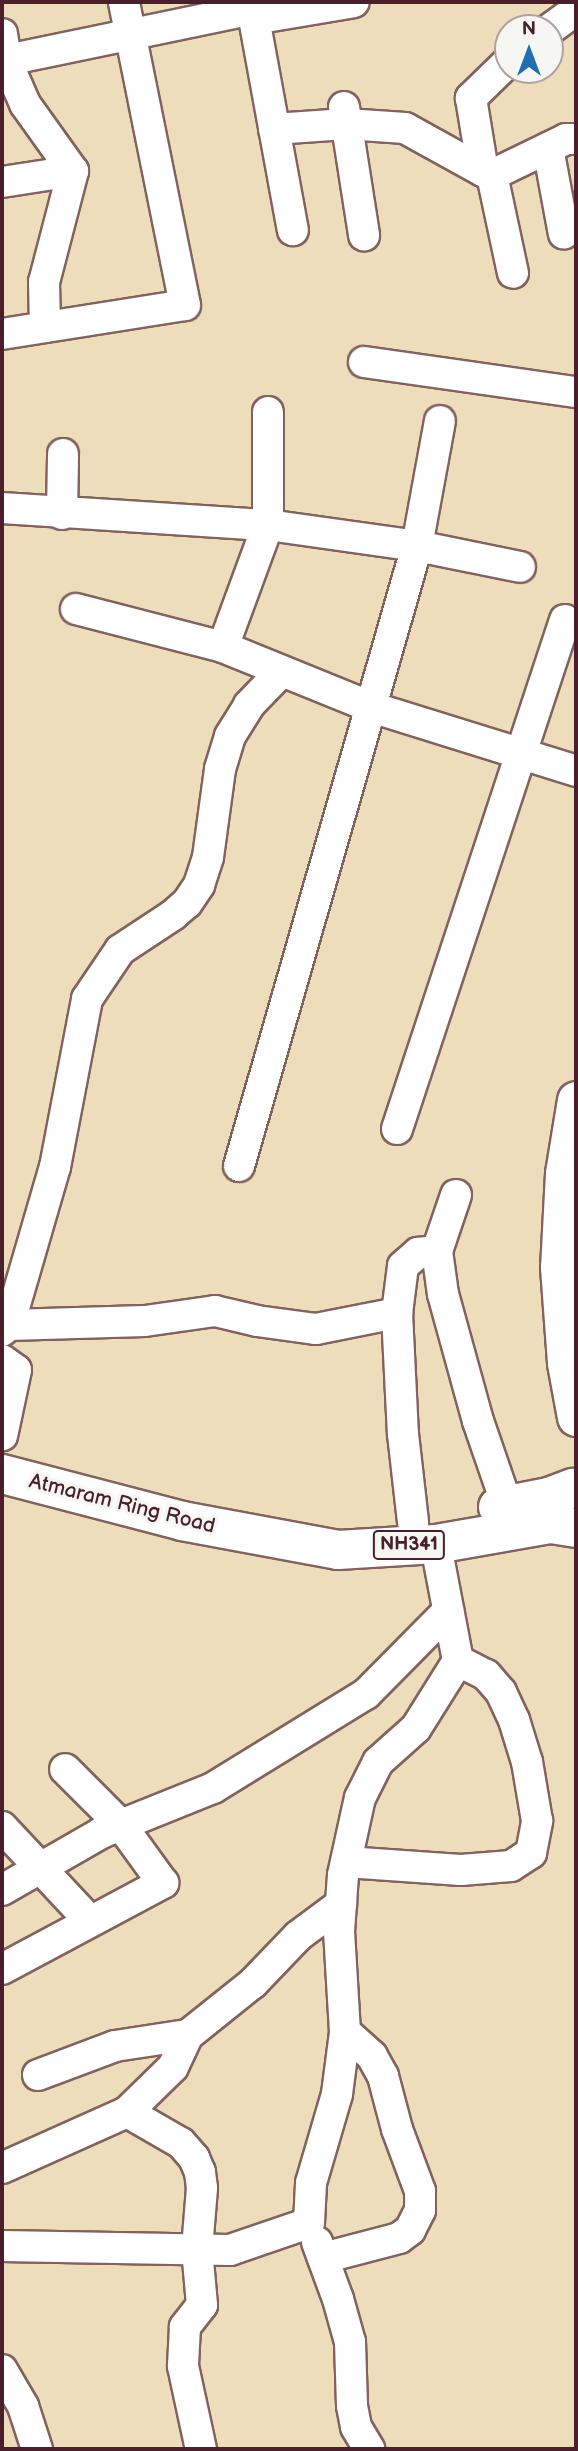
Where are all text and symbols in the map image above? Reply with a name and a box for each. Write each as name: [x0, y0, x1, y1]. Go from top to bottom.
north arrow: [494, 14, 564, 84]
text: N: [522, 18, 536, 41]
street label: Atmaram Ring Road: [26, 1469, 218, 1539]
road number: NH341: [372, 1530, 446, 1560]

